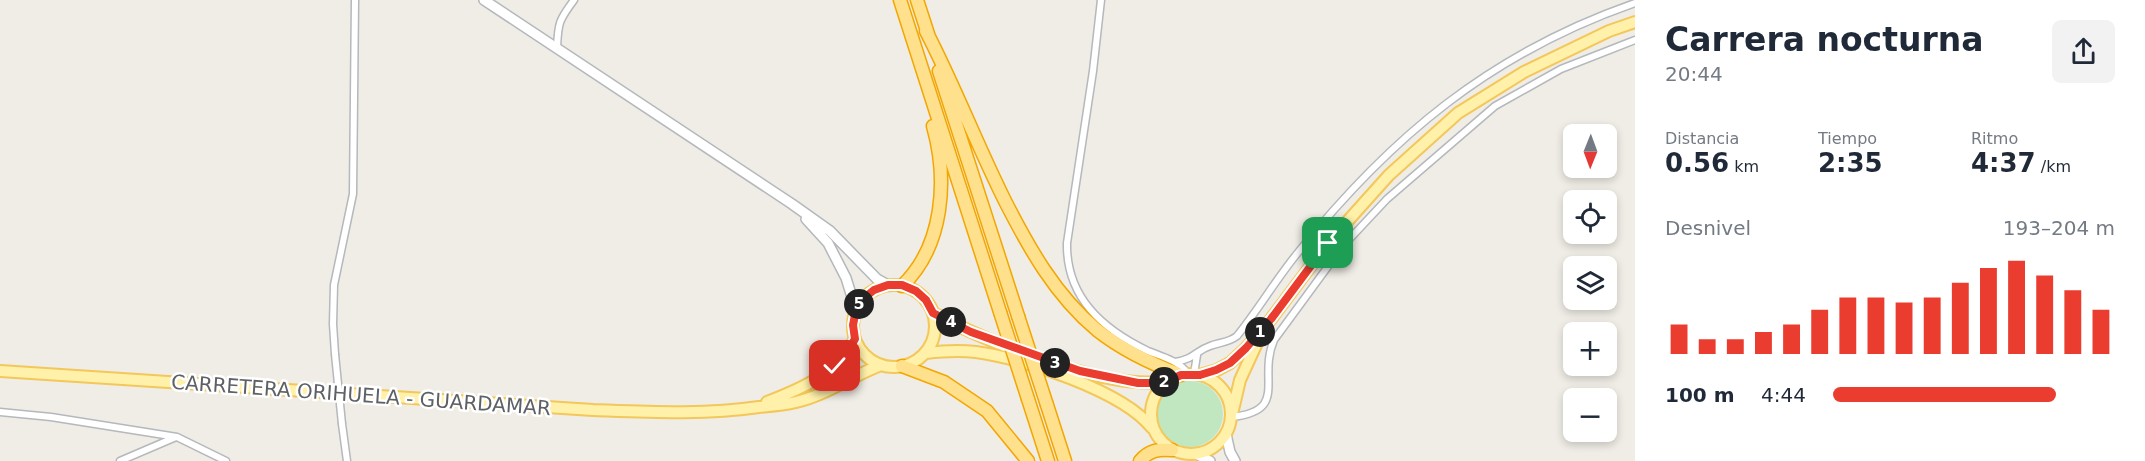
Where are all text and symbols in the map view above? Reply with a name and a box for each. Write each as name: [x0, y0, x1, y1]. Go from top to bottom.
text: Carrera nocturna: [1665, 20, 1983, 59]
button: share: [2052, 20, 2115, 83]
text: 20:44: [1665, 62, 1723, 86]
north arrow: [1563, 124, 1617, 178]
map controls: [1563, 124, 1617, 442]
text: Distancia: [1665, 129, 1739, 148]
text: Tiempo: [1818, 129, 1877, 148]
text: Ritmo: [1971, 129, 2018, 148]
text: 0.56: [1665, 148, 1729, 178]
text: 2:35: [1818, 148, 1883, 178]
text: 4:37: [1971, 148, 2036, 178]
text: km: [1729, 157, 1759, 176]
text: /km: [2036, 157, 2071, 176]
button: locate: [1563, 190, 1617, 244]
text: Desnivel: [1665, 216, 1751, 240]
text: 193–204 m: [2003, 216, 2115, 240]
pin: [1302, 217, 1353, 268]
icon: arrive: [1311, 226, 1344, 259]
button: layers: [1563, 256, 1617, 310]
pin: 5: [844, 289, 874, 319]
text: 5: [853, 294, 865, 313]
pin: 4: [936, 307, 966, 337]
text: 4: [945, 312, 957, 331]
pin: 1: [1245, 317, 1275, 347]
text: 1: [1254, 322, 1266, 341]
button: +: [1563, 322, 1617, 376]
pin: [809, 340, 860, 391]
pin: 3: [1040, 348, 1070, 378]
icon: check: [818, 349, 851, 382]
text: 3: [1049, 353, 1061, 372]
pin: 2: [1149, 367, 1179, 397]
street label: CARRETERA ORIHUELA - GUARDAMAR: [170, 370, 552, 420]
text: 2: [1158, 372, 1170, 391]
text: 100 m: [1665, 383, 1735, 407]
text: 4:44: [1761, 383, 1806, 407]
button: −: [1563, 388, 1617, 442]

